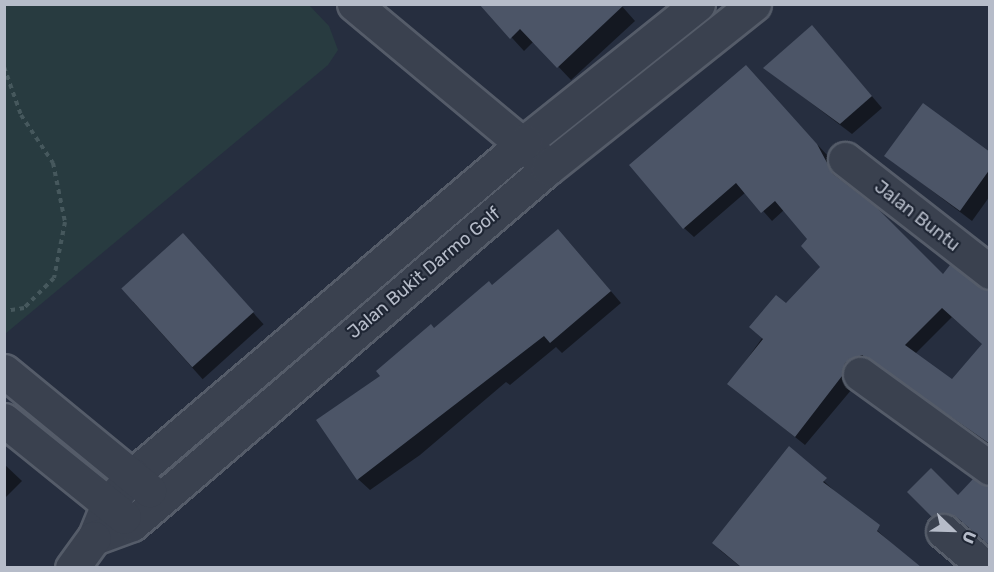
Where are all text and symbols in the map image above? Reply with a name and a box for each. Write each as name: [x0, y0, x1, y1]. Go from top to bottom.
street label: Jalan Buntu: [870, 176, 964, 256]
street label: Jalan Bukit Darmo Golf: [343, 203, 505, 343]
north arrow: [922, 500, 982, 560]
text: U: [958, 528, 980, 546]

